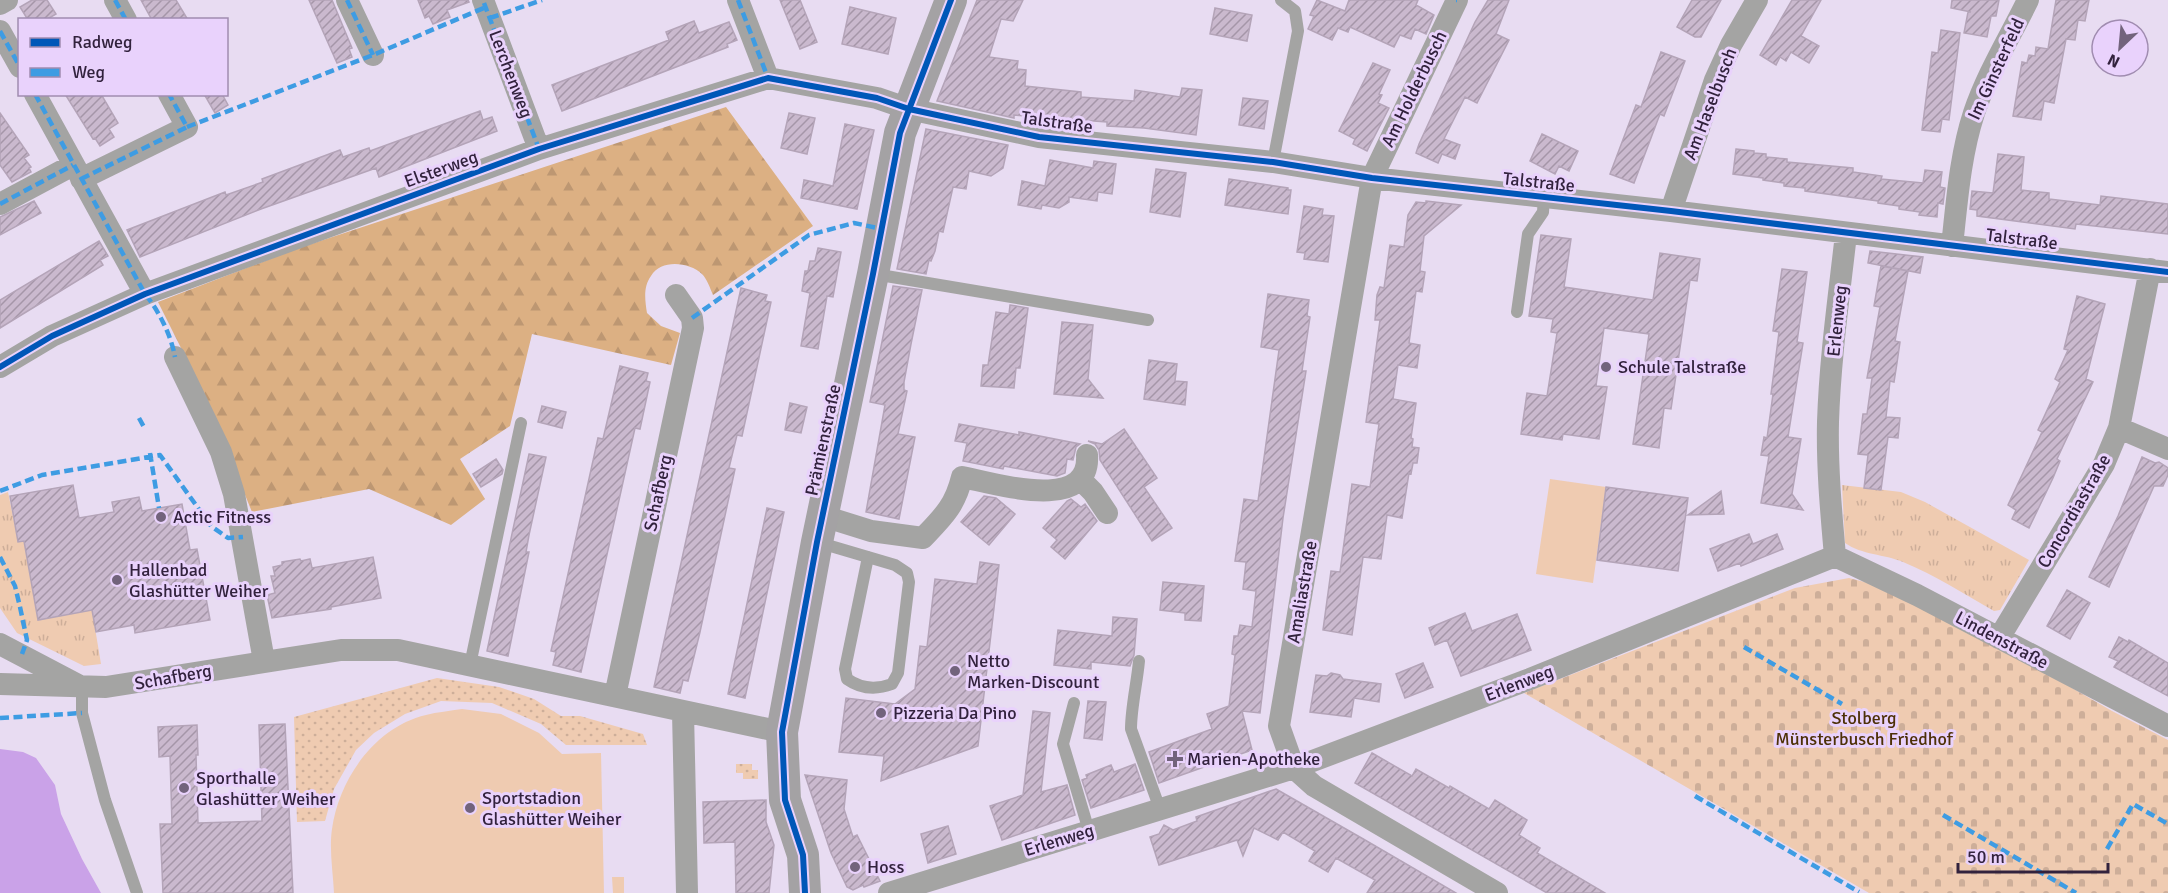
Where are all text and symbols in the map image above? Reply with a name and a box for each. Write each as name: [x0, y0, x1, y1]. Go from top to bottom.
street label: Im Ginsterfeld: [1963, 15, 2029, 123]
legend: [18, 18, 228, 96]
north arrow: [2090, 18, 2150, 78]
street label: Lerchenweg: [484, 27, 538, 121]
street label: Am Holderbusch: [1376, 27, 1452, 151]
text: Radweg: [72, 31, 133, 53]
street label: Am Haselbusch: [1679, 45, 1741, 163]
text: N: [2104, 49, 2123, 72]
text: Weg: [72, 61, 105, 83]
street label: Talstraße: [1020, 106, 1094, 138]
street label: Elsterweg: [401, 146, 481, 192]
street label: Talstraße: [1502, 167, 1576, 197]
street label: Talstraße: [1985, 224, 2059, 254]
street label: Erlenweg: [1822, 284, 1852, 358]
place label: Schule Talstraße: [1618, 356, 1746, 378]
marker: Schule Talstraße: [1599, 360, 1613, 374]
street label: Prämienstraße: [800, 382, 846, 498]
street label: Concordiastraße: [2033, 450, 2115, 572]
street label: Schafberg: [639, 453, 677, 533]
place label: Actic Fitness: [173, 506, 271, 528]
marker: Actic Fitness: [154, 510, 168, 524]
street label: Amaliastraße: [1282, 539, 1322, 645]
place label: Hallenbad Glashütter Weiher: [129, 559, 269, 602]
marker: Hallenbad Glashütter Weiher: [110, 573, 124, 587]
street label: Lindenstraße: [1952, 606, 2052, 674]
place label: Netto Marken-Discount: [967, 650, 1099, 693]
street label: Schafberg: [133, 659, 213, 695]
street label: Erlenweg: [1482, 660, 1556, 706]
marker: Netto Marken-Discount: [948, 664, 962, 678]
place label: Pizzeria Da Pino: [893, 702, 1017, 724]
marker: Pizzeria Da Pino: [874, 706, 888, 720]
park label: Stolberg Münsterbusch Friedhof: [1775, 707, 1954, 750]
place label: Marien-Apotheke: [1187, 748, 1320, 770]
marker: Marien-Apotheke: [1168, 752, 1182, 766]
place label: Sporthalle Glashütter Weiher: [196, 767, 336, 810]
marker: Sporthalle Glashütter Weiher: [177, 781, 191, 795]
place label: Sportstadion Glashütter Weiher: [482, 787, 622, 830]
marker: Sportstadion Glashütter Weiher: [463, 801, 477, 815]
street label: Erlenweg: [1021, 819, 1097, 861]
scale bar: [1958, 836, 2108, 874]
text: 50 m: [1967, 846, 2005, 868]
place label: Hoss: [867, 856, 904, 878]
marker: Hoss: [848, 860, 862, 874]

